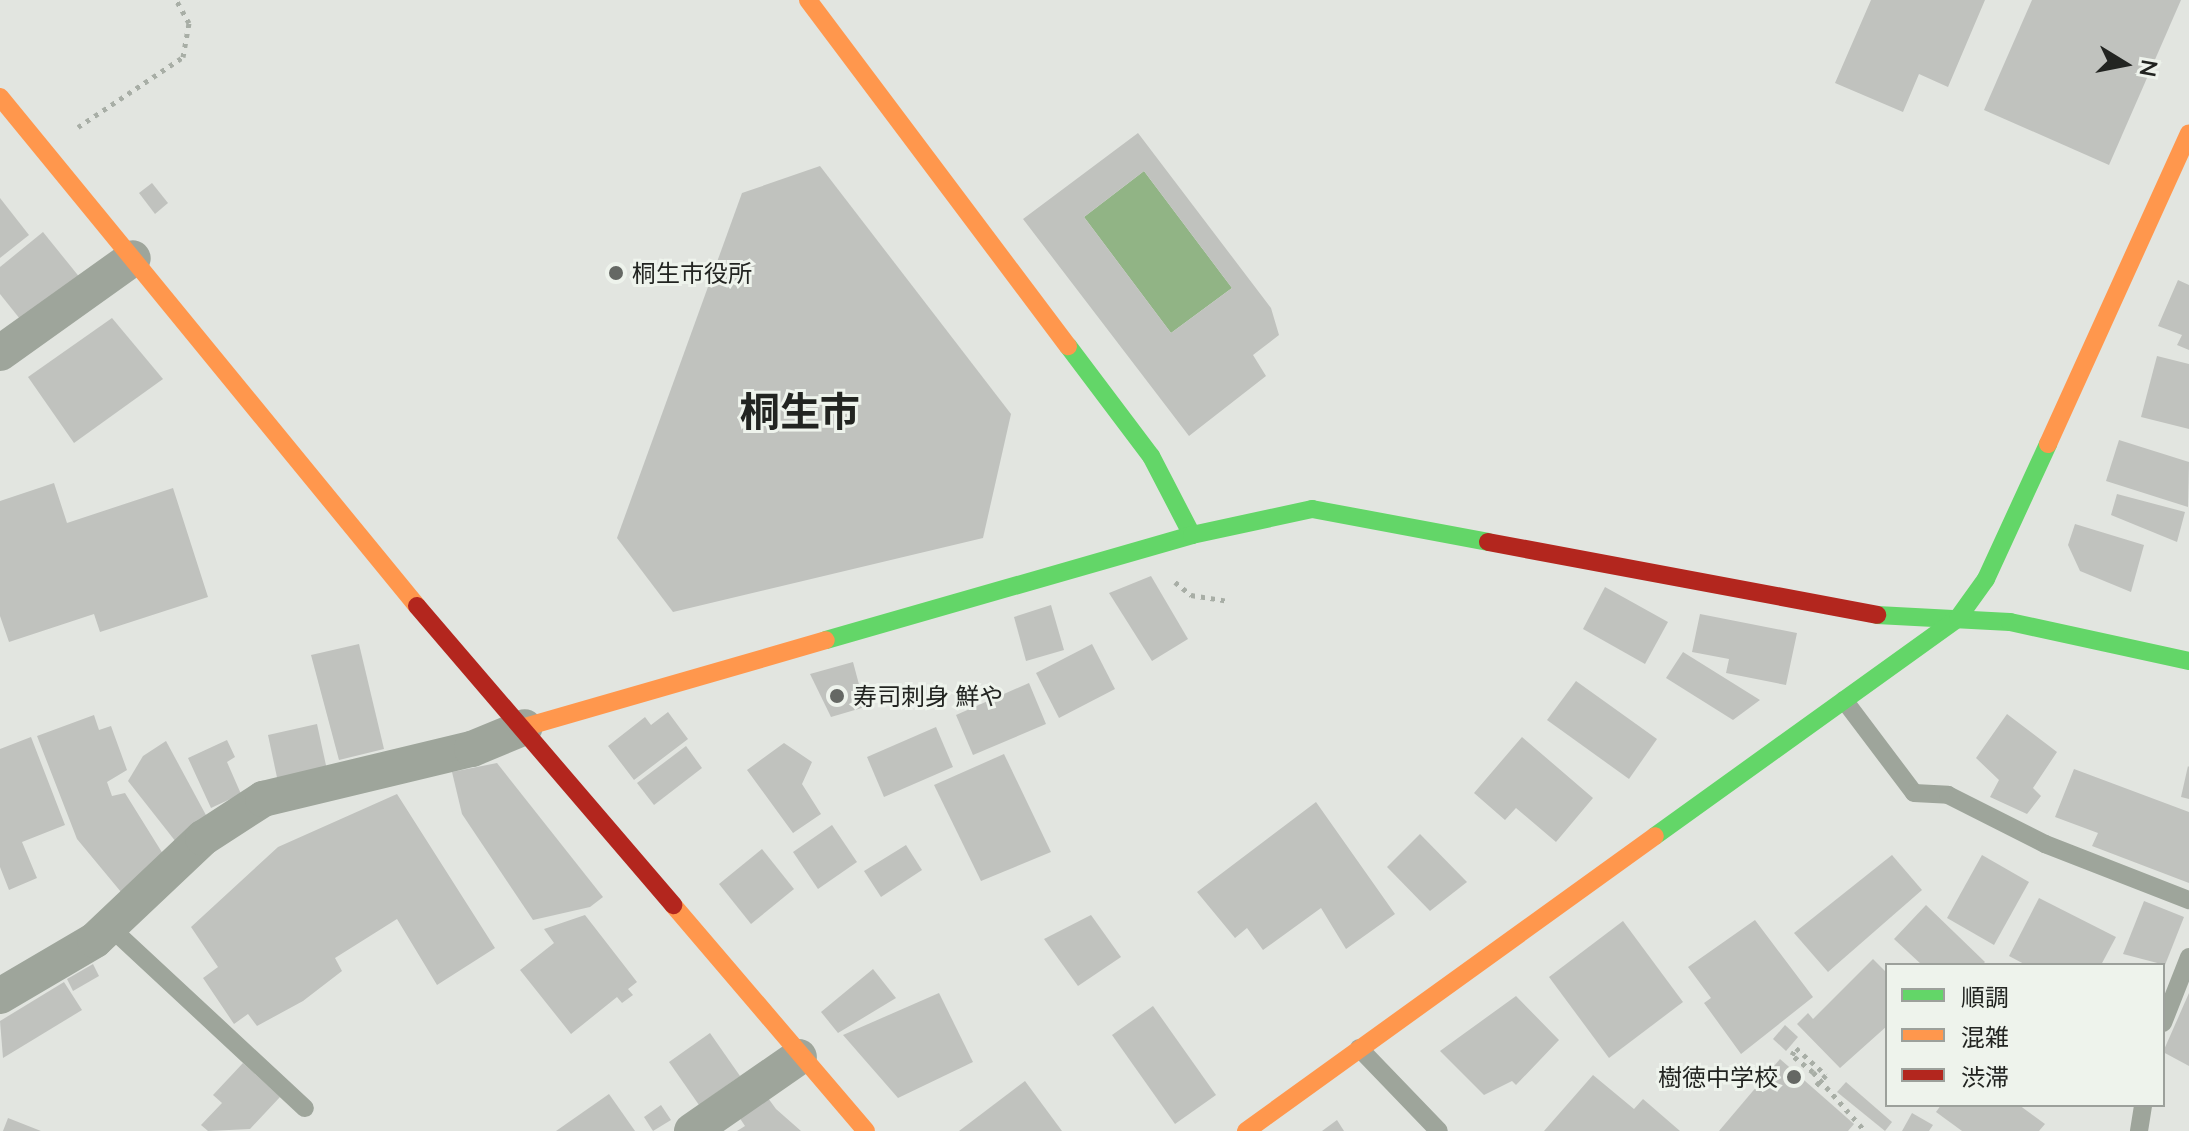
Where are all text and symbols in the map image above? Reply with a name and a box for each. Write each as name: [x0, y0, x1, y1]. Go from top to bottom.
north arrow: [2085, 24, 2165, 104]
text: N: [2134, 58, 2164, 79]
place label: 桐生市役所: [632, 259, 752, 287]
marker: 桐生市役所: [607, 264, 625, 282]
district label: 桐生市: [740, 387, 860, 435]
place label: 寿司刺身 鮮や: [853, 682, 1003, 710]
marker: 寿司刺身 鮮や: [828, 687, 846, 705]
legend: [1885, 963, 2165, 1107]
text: 順調: [1961, 982, 2009, 1011]
text: 混雑: [1961, 1022, 2009, 1051]
text: 渋滞: [1961, 1062, 2009, 1091]
place label: 樹徳中学校: [1658, 1063, 1778, 1091]
marker: 樹徳中学校: [1785, 1068, 1803, 1086]

